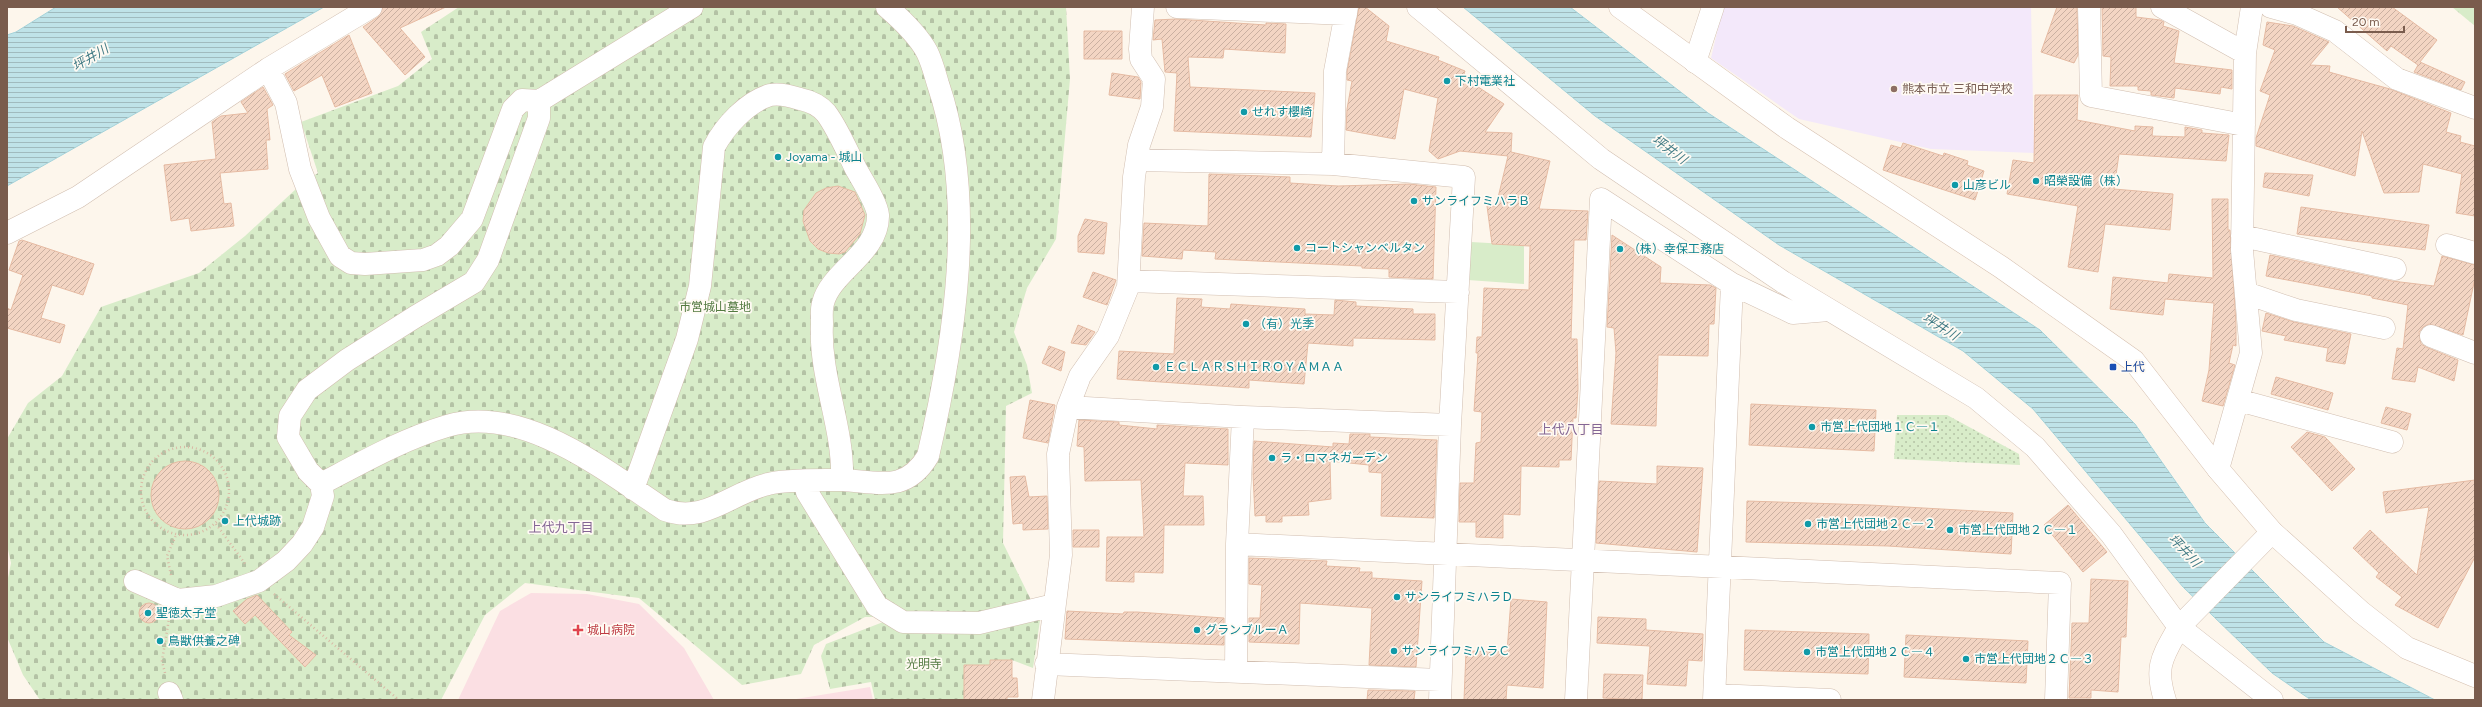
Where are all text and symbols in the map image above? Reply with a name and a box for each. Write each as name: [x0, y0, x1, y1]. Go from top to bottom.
scale bar: [2346, 8, 2404, 34]
text: 20 m: [2352, 15, 2380, 29]
water label: 坪井川: [70, 40, 113, 74]
place label: 下村電業社: [1455, 74, 1515, 88]
marker: 下村電業社: [1442, 76, 1452, 86]
place label: 熊本市立 三和中学校: [1902, 82, 2013, 96]
marker: 熊本市立 三和中学校: [1889, 84, 1899, 94]
place label: せれす櫻崎: [1252, 105, 1312, 119]
marker: せれす櫻崎: [1239, 107, 1249, 117]
water label: 坪井川: [1650, 132, 1692, 168]
place label: Joyama - 城山: [786, 150, 863, 164]
marker: Joyama - 城山: [773, 152, 783, 162]
place label: 昭榮設備（株）: [2044, 174, 2128, 188]
marker: 昭榮設備（株）: [2031, 176, 2041, 186]
place label: 山彦ビル: [1963, 178, 2011, 192]
marker: 山彦ビル: [1950, 180, 1960, 190]
place label: サンライフミハラＢ: [1422, 194, 1530, 208]
marker: サンライフミハラＢ: [1409, 196, 1419, 206]
place label: コートシャンベルタン: [1305, 241, 1425, 255]
place label: （株）幸保工務店: [1628, 242, 1724, 256]
marker: コートシャンベルタン: [1292, 243, 1302, 253]
marker: （株）幸保工務店: [1615, 244, 1625, 254]
park label: 市営城山墓地: [679, 300, 751, 314]
water label: 坪井川: [1920, 310, 1963, 344]
place label: （有）光季: [1254, 317, 1314, 331]
marker: （有）光季: [1241, 319, 1251, 329]
place label: ＥＣＬＡＲＳＨＩＲＯＹＡＭＡＡ: [1164, 360, 1344, 374]
place label: 上代: [2121, 360, 2145, 374]
marker: ＥＣＬＡＲＳＨＩＲＯＹＡＭＡＡ: [1151, 362, 1161, 372]
marker: 上代: [2108, 362, 2118, 372]
place label: 市営上代団地１Ｃ―１: [1820, 420, 1940, 434]
district label: 上代八丁目: [1538, 422, 1604, 437]
marker: 市営上代団地１Ｃ―１: [1807, 422, 1817, 432]
place label: ラ・ロマネガーデン: [1280, 451, 1388, 465]
marker: ラ・ロマネガーデン: [1267, 453, 1277, 463]
place label: 上代城跡: [233, 514, 281, 528]
marker: 上代城跡: [220, 516, 230, 526]
place label: 市営上代団地２Ｃ―２: [1816, 517, 1936, 531]
marker: 市営上代団地２Ｃ―２: [1803, 519, 1813, 529]
district label: 上代九丁目: [528, 520, 594, 535]
place label: 市営上代団地２Ｃ―１: [1958, 523, 2078, 537]
marker: 市営上代団地２Ｃ―１: [1945, 525, 1955, 535]
water label: 坪井川: [2166, 531, 2205, 571]
place label: サンライフミハラＤ: [1405, 590, 1513, 604]
marker: サンライフミハラＤ: [1392, 592, 1402, 602]
place label: 聖徳太子堂: [156, 606, 216, 620]
marker: 聖徳太子堂: [143, 608, 153, 618]
place label: 城山病院: [587, 623, 635, 637]
place label: グランブルーＡ: [1205, 623, 1289, 637]
marker: 城山病院: [572, 624, 584, 636]
marker: グランブルーＡ: [1192, 625, 1202, 635]
place label: 鳥獣供養之碑: [168, 634, 240, 648]
marker: 鳥獣供養之碑: [155, 636, 165, 646]
place label: サンライフミハラＣ: [1402, 644, 1510, 658]
place label: 市営上代団地２Ｃ―４: [1815, 645, 1935, 659]
marker: サンライフミハラＣ: [1389, 646, 1399, 656]
marker: 市営上代団地２Ｃ―４: [1802, 647, 1812, 657]
place label: 市営上代団地２Ｃ―３: [1974, 652, 2094, 666]
marker: 市営上代団地２Ｃ―３: [1961, 654, 1971, 664]
park label: 光明寺: [906, 657, 942, 671]

